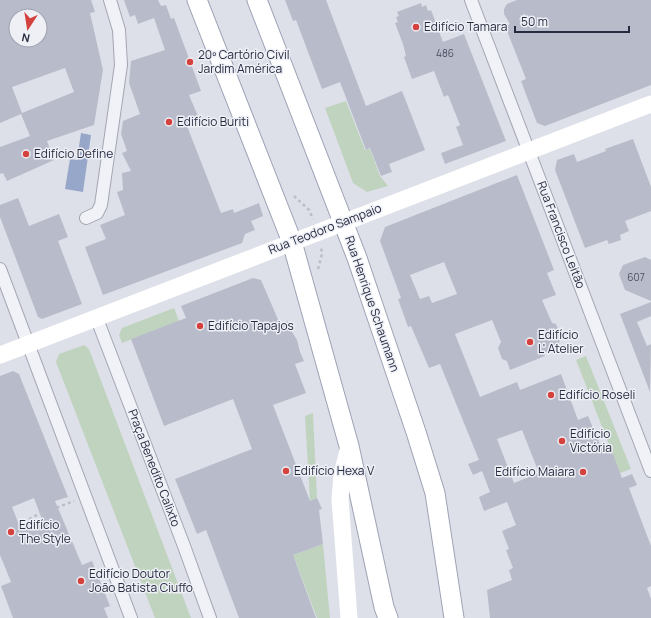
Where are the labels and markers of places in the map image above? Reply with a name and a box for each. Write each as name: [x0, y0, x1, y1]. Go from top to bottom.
place label: Edifício Tamara: [424, 18, 507, 35]
marker: Edifício Tamara: [411, 22, 421, 32]
place label: 20º Cartório Civil Jardim América: [198, 46, 290, 77]
marker: 20º Cartório Civil Jardim América: [185, 57, 195, 67]
place label: Edifício Buriti: [177, 113, 249, 130]
marker: Edifício Buriti: [164, 117, 174, 127]
place label: Edifício Define: [34, 145, 113, 162]
marker: Edifício Define: [21, 149, 31, 159]
place label: Edifício Tapajos: [208, 317, 294, 334]
marker: Edifício Tapajos: [195, 321, 205, 331]
place label: Edifício L' Atelier: [538, 326, 584, 357]
marker: Edifício L' Atelier: [525, 337, 535, 347]
place label: Edifício Roseli: [559, 386, 635, 403]
marker: Edifício Roseli: [546, 390, 556, 400]
place label: Edifício Victória: [570, 425, 612, 456]
marker: Edifício Victória: [557, 436, 567, 446]
place label: Edifício Hexa V: [294, 462, 375, 479]
place label: Edifício Maiara: [495, 463, 575, 480]
marker: Edifício Hexa V: [281, 466, 291, 476]
marker: Edifício Maiara: [578, 467, 588, 477]
place label: Edifício The Style: [19, 516, 71, 547]
marker: Edifício The Style: [6, 527, 16, 537]
place label: Edifício Doutor João Batista Ciuffo: [89, 565, 193, 596]
marker: Edifício Doutor João Batista Ciuffo: [76, 576, 86, 586]

